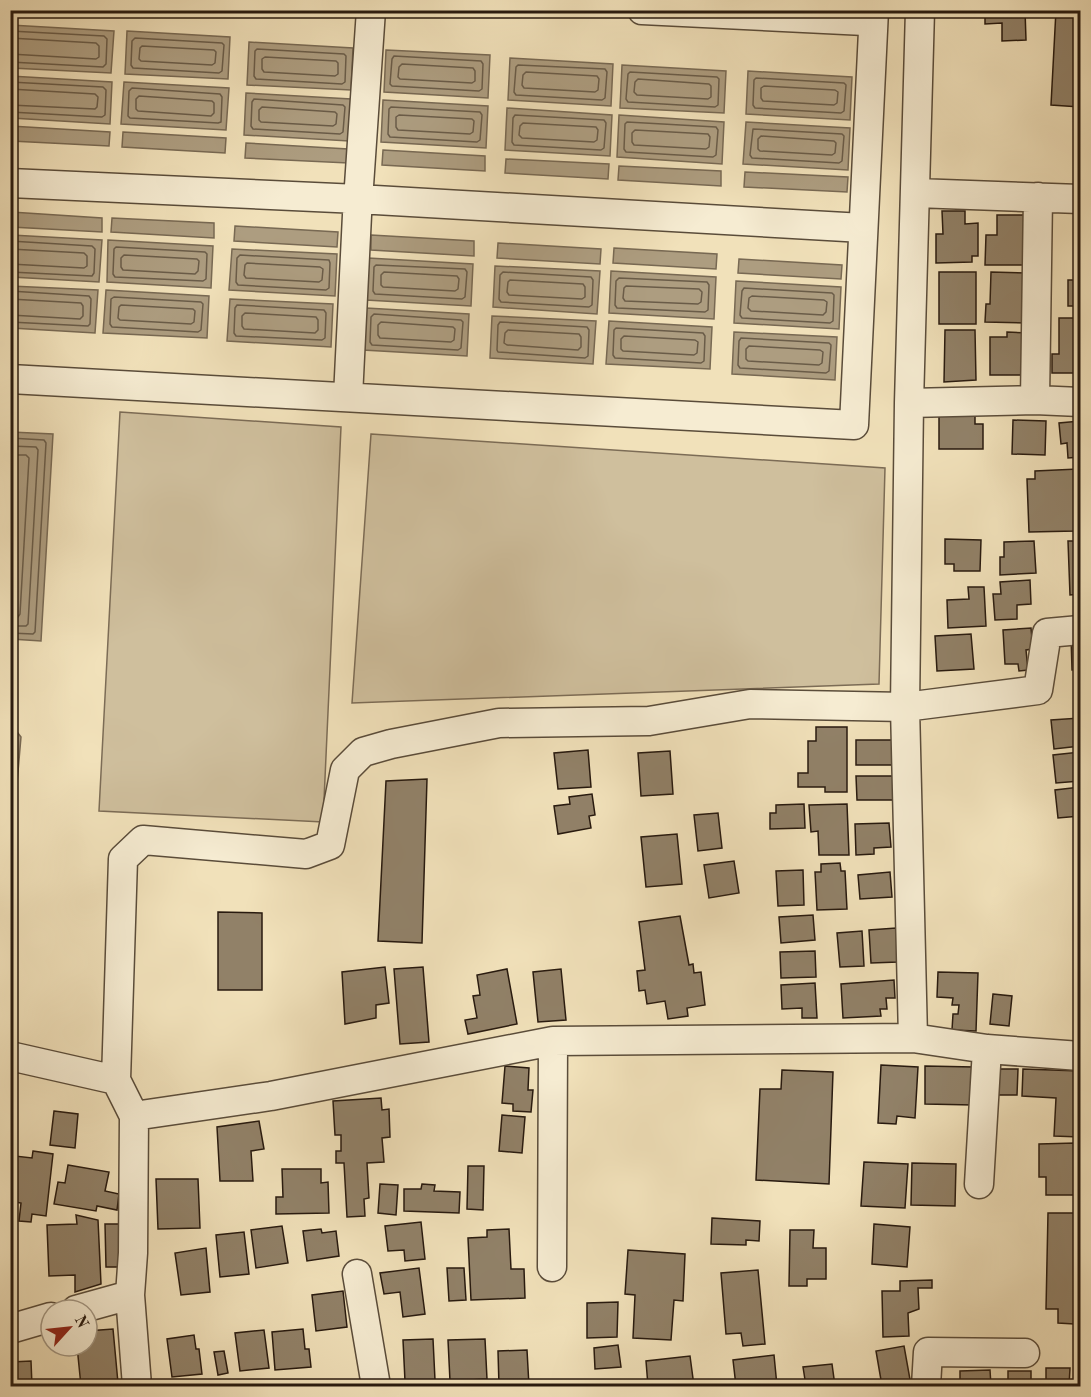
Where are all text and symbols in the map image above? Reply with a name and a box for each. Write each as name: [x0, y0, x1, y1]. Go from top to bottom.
north arrow: [39, 1298, 99, 1358]
text: N: [71, 1313, 91, 1332]

